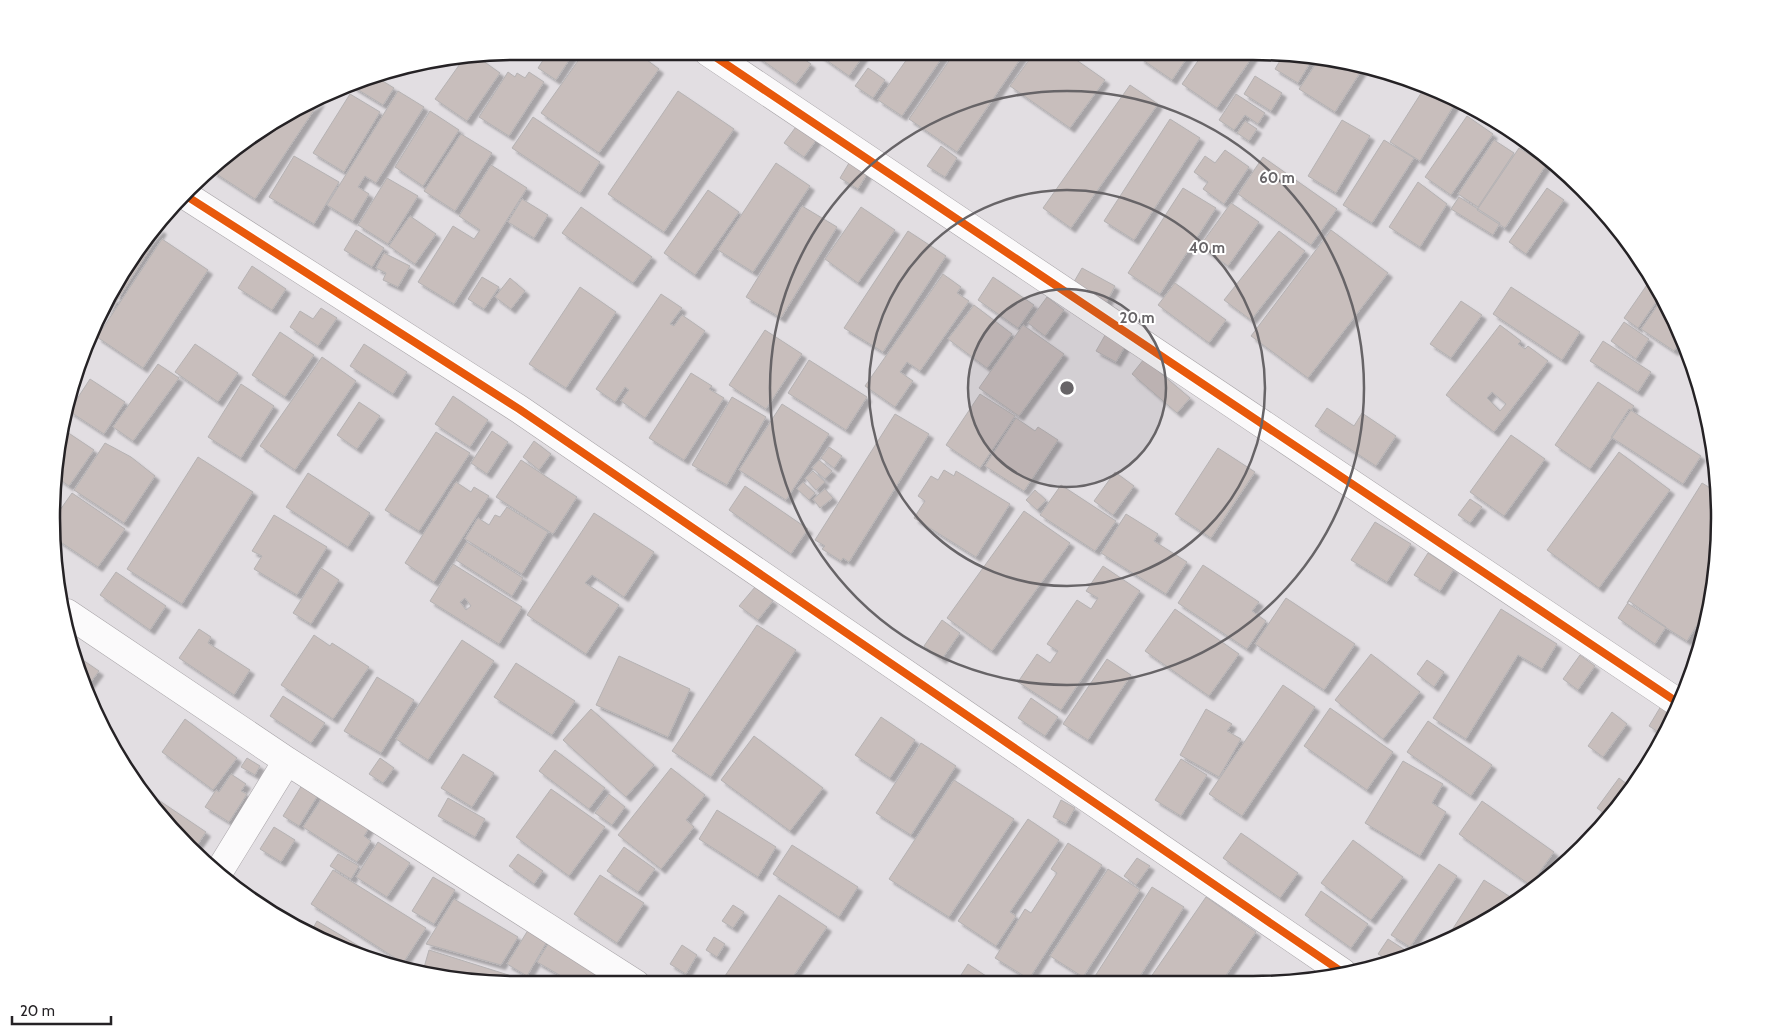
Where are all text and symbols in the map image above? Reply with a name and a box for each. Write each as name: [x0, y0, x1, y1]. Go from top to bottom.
text: 60 m: [1259, 169, 1295, 187]
text: 40 m: [1189, 239, 1225, 257]
text: 20 m: [1120, 309, 1154, 327]
centre of rings: [1058, 379, 1076, 397]
scale bar: [12, 994, 111, 1026]
text: 20 m: [20, 1002, 55, 1020]

